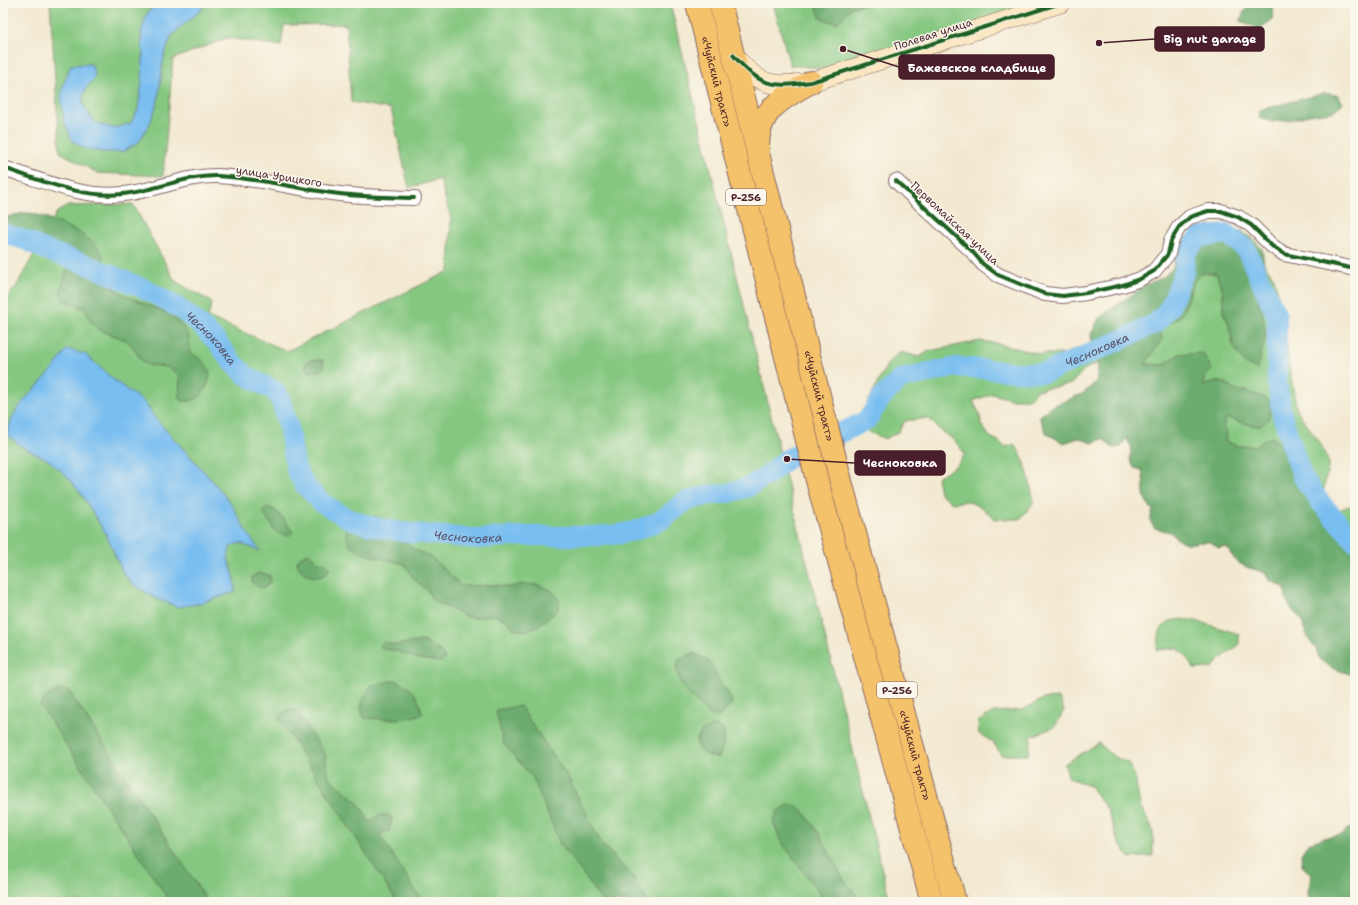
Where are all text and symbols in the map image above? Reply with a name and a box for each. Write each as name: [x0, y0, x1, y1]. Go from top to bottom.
street label: Полевая улица: [892, 15, 974, 54]
callout: Big nut garage: [1155, 27, 1264, 51]
text: Big nut garage: [1163, 31, 1257, 47]
street label: «Чуйский тракт»: [698, 35, 735, 129]
callout: Бажевское кладбище: [899, 55, 1054, 79]
text: Бажевское кладбище: [907, 60, 1047, 76]
street label: улица Урицкого: [235, 162, 323, 191]
street label: Первомайская улица: [907, 179, 1002, 268]
road number: Р-256: [726, 189, 766, 205]
water label: Чесноковка: [182, 308, 240, 369]
water label: Чесноковка: [1063, 329, 1132, 371]
street label: «Чуйский тракт»: [800, 349, 837, 443]
callout: Чесноковка: [855, 451, 945, 475]
text: Чесноковка: [863, 455, 938, 471]
water label: Чесноковка: [433, 527, 503, 547]
road number: Р-256: [877, 682, 917, 698]
street label: «Чуйский тракт»: [895, 708, 934, 802]

